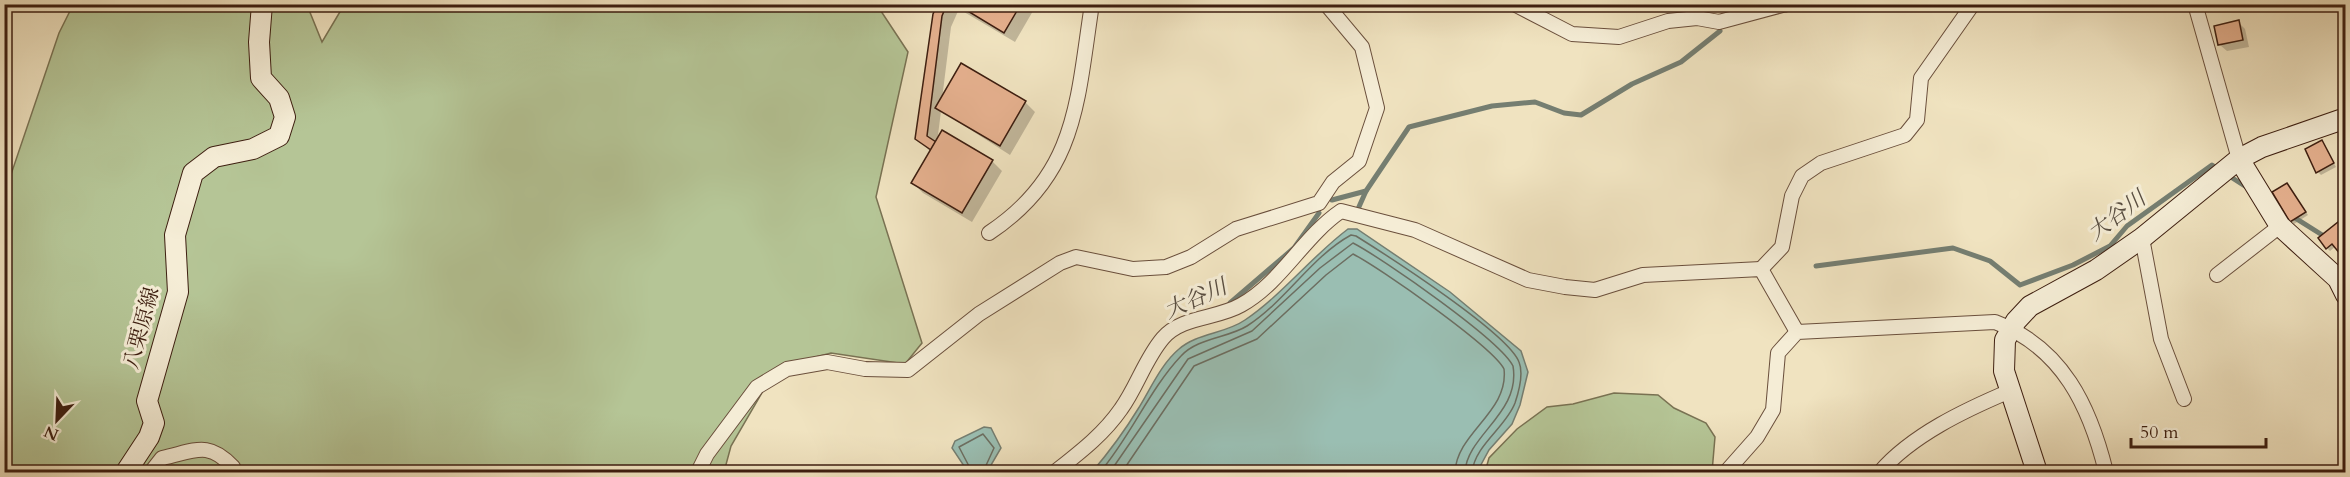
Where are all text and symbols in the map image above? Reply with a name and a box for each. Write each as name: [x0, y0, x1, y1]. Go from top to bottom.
water label: 大谷川: [2081, 183, 2154, 248]
water label: 大谷川: [1159, 271, 1233, 326]
street label: 八栗原線: [117, 284, 166, 372]
north arrow: [27, 390, 87, 450]
scale bar: [2131, 411, 2266, 449]
text: N: [41, 420, 62, 446]
text: 50 m: [2140, 420, 2179, 445]

